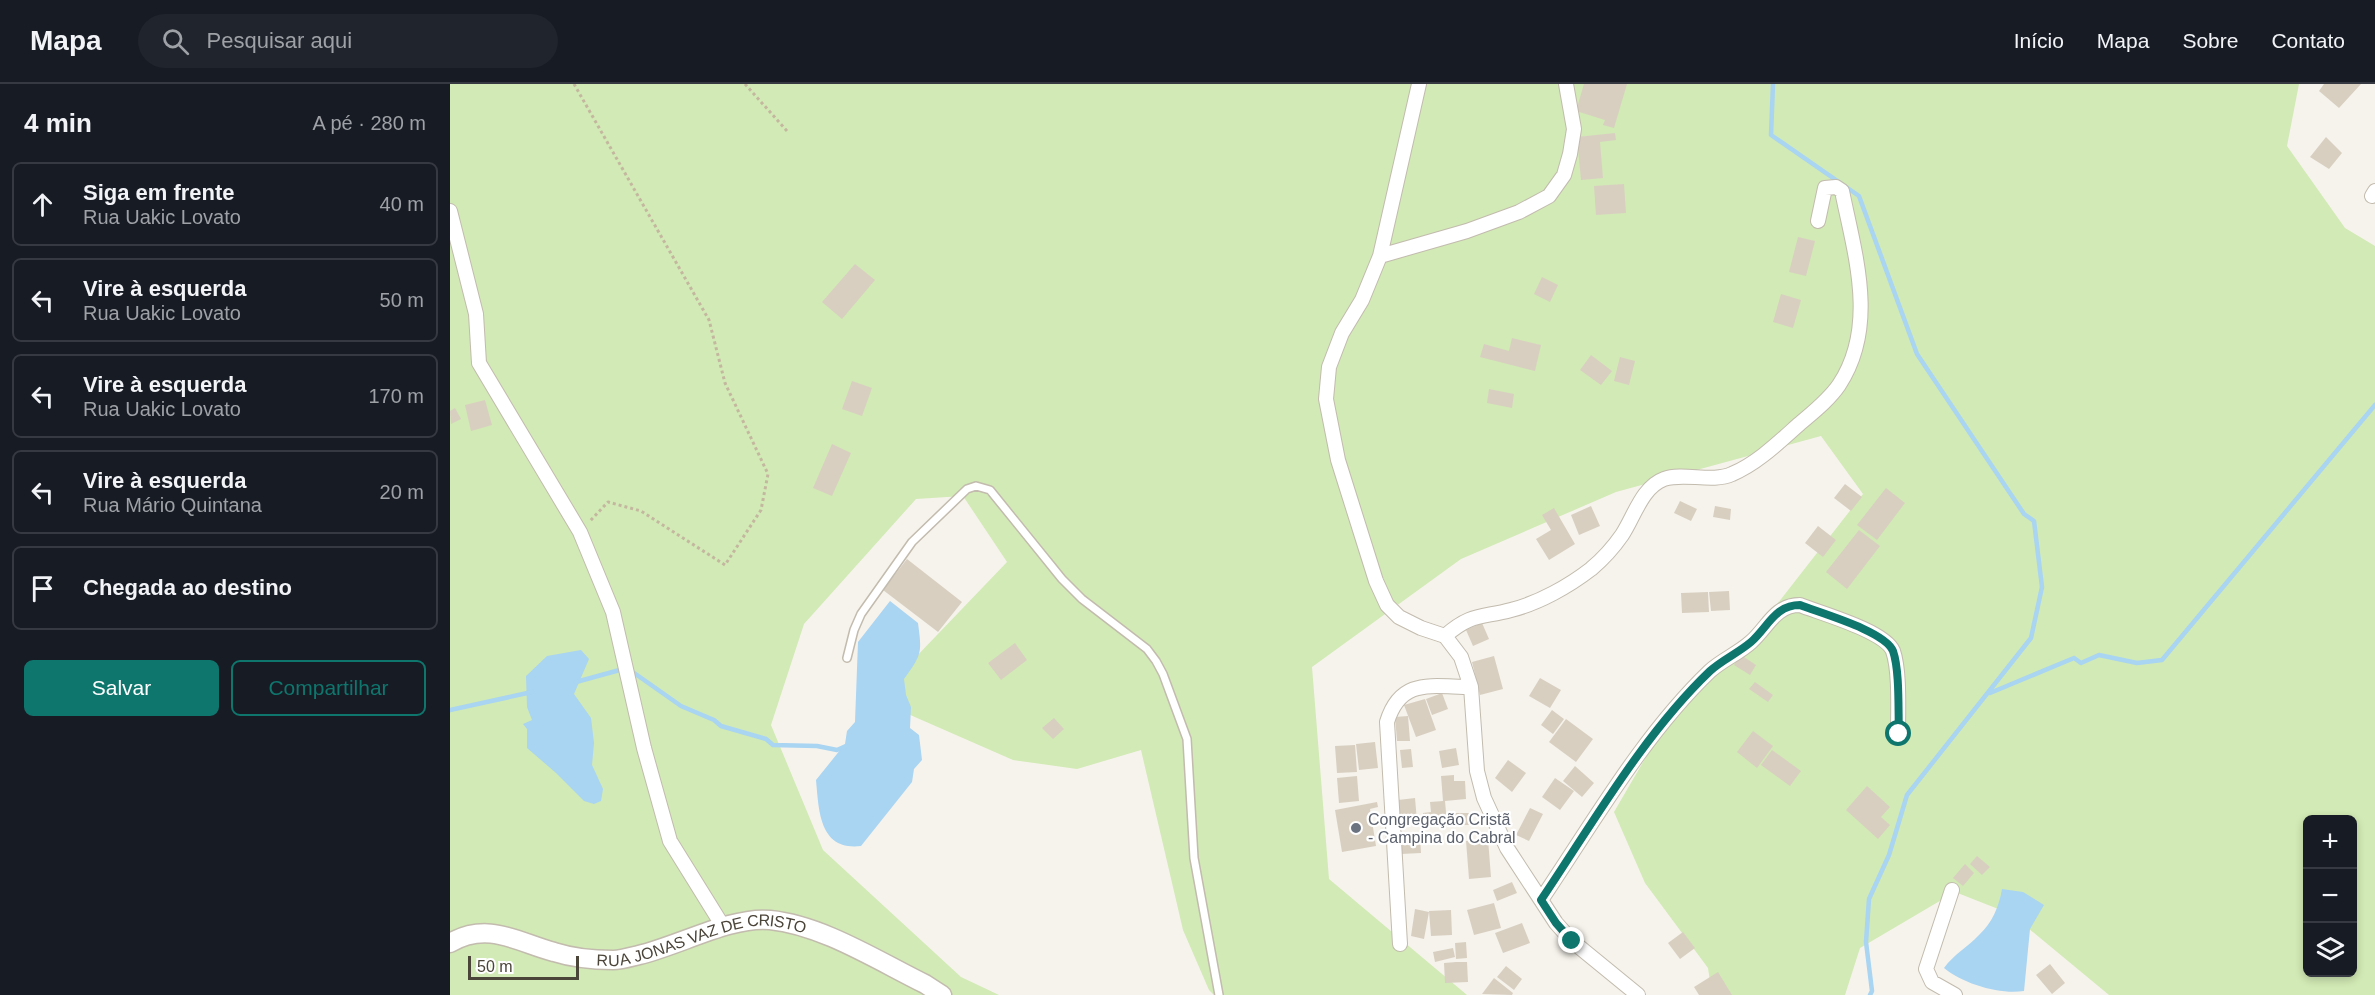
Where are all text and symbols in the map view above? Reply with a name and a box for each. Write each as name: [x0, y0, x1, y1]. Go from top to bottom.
search box: [138, 14, 558, 68]
text: Mapa: [30, 25, 102, 56]
icon: search: [159, 25, 192, 58]
text: Pesquisar aqui: [207, 28, 352, 53]
text: Início: [2014, 29, 2064, 52]
text: Mapa: [2097, 29, 2149, 52]
text: Sobre: [2182, 29, 2238, 52]
text: Contato: [2271, 29, 2345, 52]
text: 4 min: [24, 108, 92, 138]
text: A pé · 280 m: [313, 112, 426, 134]
text: Siga em frente: [83, 180, 235, 205]
icon: ahead: [26, 188, 59, 221]
text: 40 m: [380, 193, 424, 215]
text: Rua Uakic Lovato: [83, 206, 241, 228]
text: Vire à esquerda: [83, 276, 246, 301]
icon: left: [26, 284, 59, 317]
text: 50 m: [380, 289, 424, 311]
text: Rua Uakic Lovato: [83, 302, 241, 324]
text: Vire à esquerda: [83, 372, 246, 397]
icon: left: [26, 380, 59, 413]
text: 170 m: [368, 385, 424, 407]
text: Rua Uakic Lovato: [83, 398, 241, 420]
text: Vire à esquerda: [83, 468, 246, 493]
icon: left: [26, 476, 59, 509]
text: 20 m: [380, 481, 424, 503]
text: Rua Mário Quintana: [83, 494, 262, 516]
icon: arrive: [26, 572, 59, 605]
text: Chegada ao destino: [83, 575, 292, 600]
button: Salvar: [24, 660, 219, 716]
button: Compartilhar: [231, 660, 426, 716]
route start: [1885, 720, 1911, 746]
place label: Congregação Cristã - Campina do Cabral: [1368, 811, 1516, 846]
map controls: [2303, 815, 2357, 977]
button: +: [2303, 815, 2357, 869]
marker: Congregação Cristã - Campina do Cabral: [1349, 821, 1363, 835]
button: −: [2303, 869, 2357, 923]
street label: RUA JONAS VAZ DE CRISTO: [596, 911, 808, 969]
button: layers: [2303, 923, 2357, 977]
route end: [1558, 927, 1584, 953]
scale bar: [468, 953, 579, 980]
text: 50 m: [477, 958, 513, 975]

